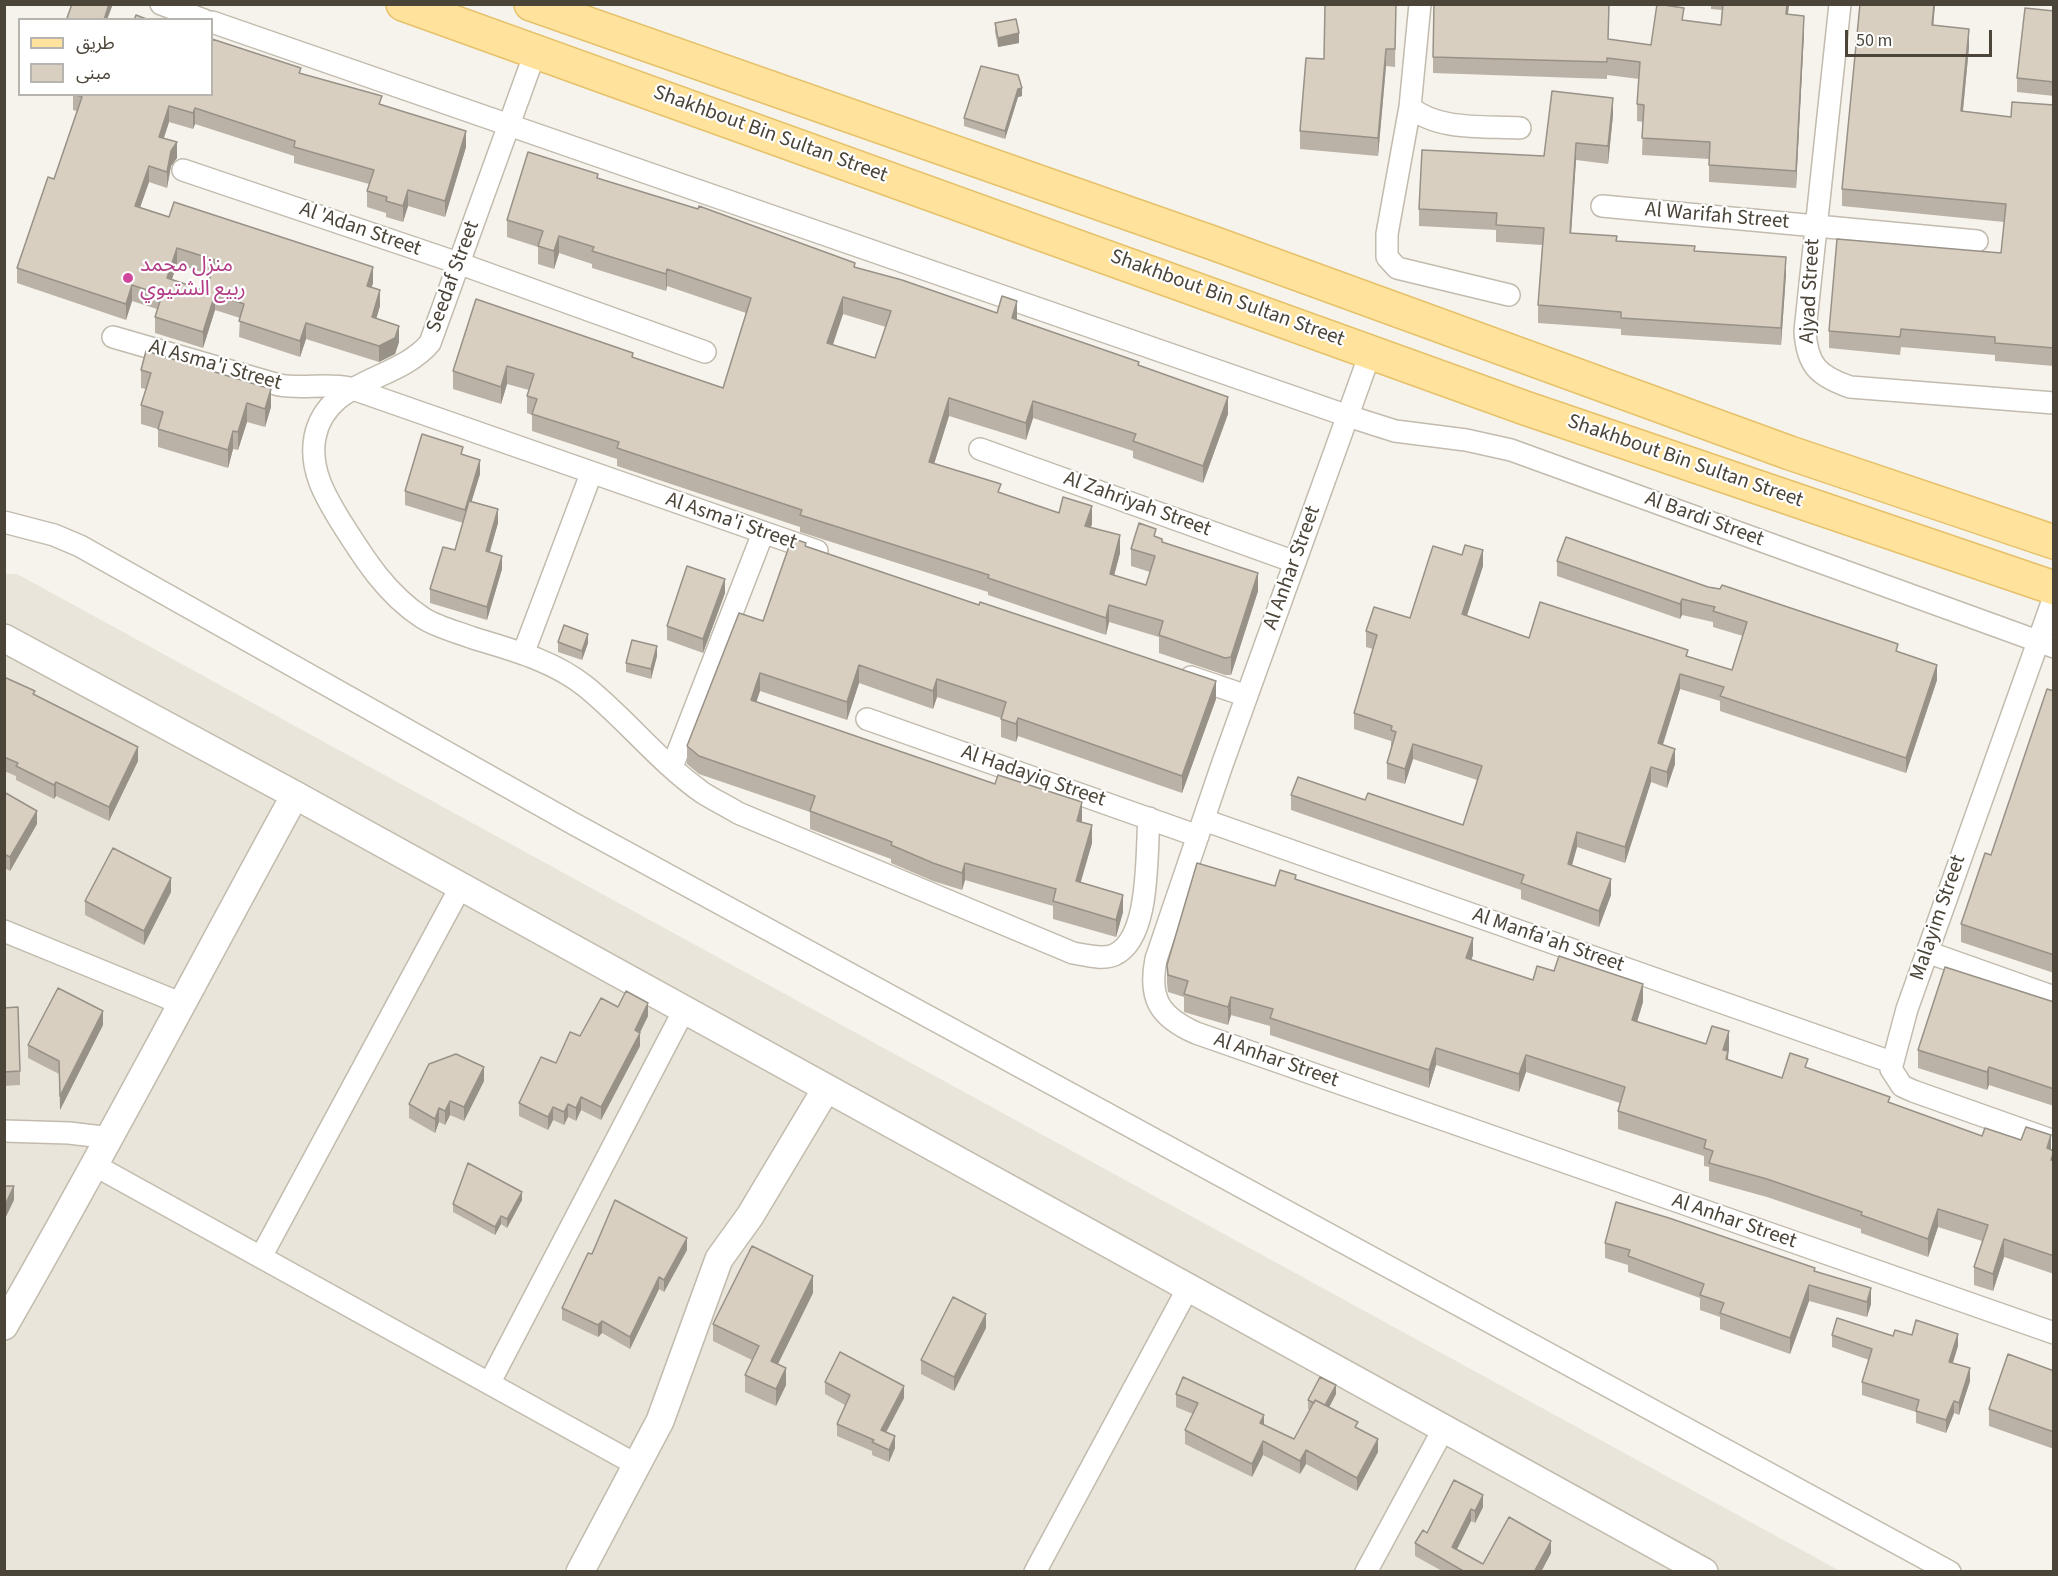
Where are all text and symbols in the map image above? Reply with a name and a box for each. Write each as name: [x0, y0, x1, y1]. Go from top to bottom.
legend: [18, 18, 213, 96]
scale bar: [1848, 18, 1995, 56]
text: 50 m: [1856, 28, 1892, 53]
text: طريق: [76, 31, 115, 56]
text: مبنى: [76, 61, 111, 86]
street label: Shakhbout Bin Sultan Street: [649, 81, 891, 189]
street label: Al 'Adan Street: [296, 197, 424, 263]
street label: Al Warifah Street: [1644, 198, 1790, 236]
street label: Seedaf Street: [422, 218, 486, 336]
street label: Ajyad Street: [1796, 238, 1826, 344]
street label: Shakhbout Bin Sultan Street: [1106, 245, 1348, 353]
place label: منزل محمد ربيع الشتيوي: [140, 253, 246, 303]
marker: منزل محمد ربيع الشتيوي: [121, 271, 135, 285]
street label: Al Asma'i Street: [146, 335, 284, 397]
street label: Shakhbout Bin Sultan Street: [1564, 410, 1806, 514]
street label: Al Zahriyah Street: [1060, 467, 1214, 543]
street label: Al Bardi Street: [1641, 487, 1767, 553]
street label: Al Asma'i Street: [662, 488, 800, 556]
street label: Al Anhar Street: [1259, 503, 1327, 633]
street label: Al Hadayiq Street: [958, 741, 1108, 813]
street label: Malayim Street: [1906, 852, 1972, 984]
street label: Al Manfa'ah Street: [1469, 903, 1627, 979]
street label: Al Anhar Street: [1210, 1028, 1342, 1094]
street label: Al Anhar Street: [1668, 1189, 1800, 1255]

